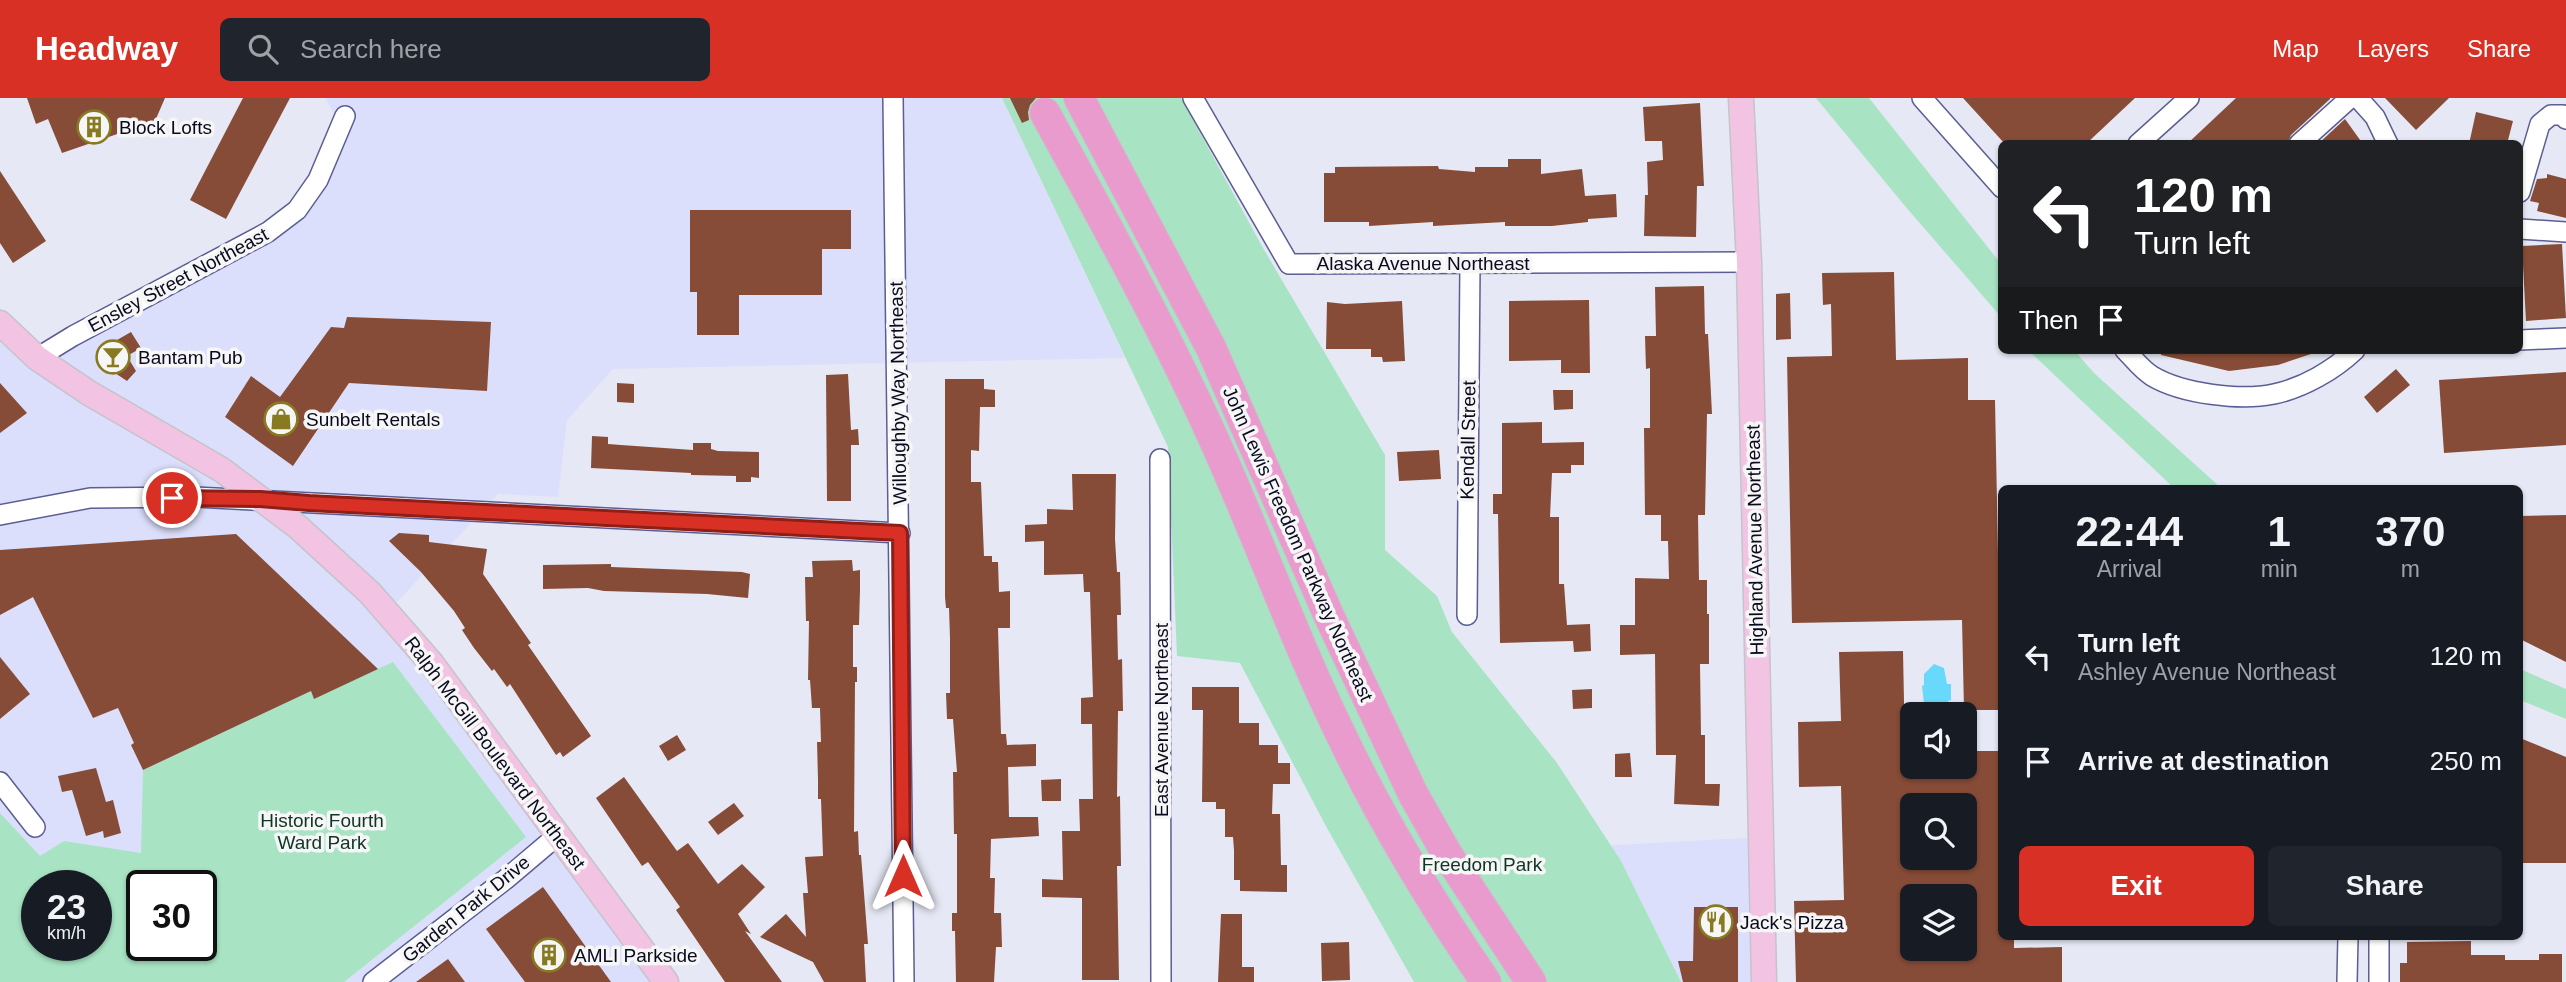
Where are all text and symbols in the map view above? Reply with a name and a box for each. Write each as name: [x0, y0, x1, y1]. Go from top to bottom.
search box: [220, 18, 710, 81]
text: Headway: [35, 30, 178, 67]
icon: search: [244, 30, 282, 68]
text: Search here: [300, 34, 442, 64]
text: Map: [2272, 35, 2319, 62]
text: Layers: [2357, 35, 2429, 62]
text: Share: [2467, 35, 2531, 62]
building icon: Block Lofts: [75, 108, 113, 146]
place label: Block Lofts: [119, 117, 212, 138]
icon: left: [2019, 168, 2110, 259]
text: 120 m: [2134, 168, 2273, 222]
street label: Ensley Street Northeast: [84, 223, 272, 336]
text: Turn left: [2134, 225, 2250, 261]
street label: Alaska Avenue Northeast: [1316, 253, 1530, 274]
street label: Willoughby Way Northeast: [886, 281, 910, 505]
icon: arrive: [2092, 301, 2130, 339]
text: Then: [2019, 305, 2078, 335]
bar icon: Bantam Pub: [94, 338, 132, 376]
place label: Bantam Pub: [138, 347, 243, 368]
street label: Kendall Street: [1456, 379, 1480, 500]
street label: John Lewis Freedom Parkway Northeast: [1219, 383, 1377, 705]
shop icon: Sunbelt Rentals: [262, 400, 300, 438]
place label: Sunbelt Rentals: [306, 409, 440, 430]
street label: Highland Avenue Northeast: [1742, 424, 1768, 656]
pin: [142, 468, 202, 528]
icon: arrive: [153, 479, 191, 517]
text: 22:44: [2076, 508, 2183, 555]
text: 1: [2267, 508, 2291, 555]
text: 370: [2375, 508, 2445, 555]
text: Arrival: [2097, 556, 2162, 582]
text: min: [2261, 556, 2298, 582]
text: m: [2401, 556, 2420, 582]
street label: East Avenue Northeast: [1151, 622, 1172, 817]
text: Turn left: [2078, 628, 2180, 658]
street label: Ralph McGill Boulevard Northeast: [400, 632, 590, 874]
icon: left: [2019, 638, 2057, 676]
text: 120 m: [2430, 641, 2502, 671]
text: Ashley Avenue Northeast: [2078, 659, 2336, 685]
map controls: [1900, 702, 1977, 961]
button: sound: [1900, 702, 1977, 779]
icon: arrive: [2019, 743, 2057, 781]
text: Arrive at destination: [2078, 746, 2329, 776]
text: 250 m: [2430, 746, 2502, 776]
button: search: [1900, 793, 1977, 870]
park label: Historic Fourth Ward Park: [260, 810, 384, 853]
position arrow: [866, 839, 940, 913]
button: Exit: [2019, 846, 2254, 926]
button: Share: [2268, 846, 2502, 926]
street label: Garden Park Drive: [398, 851, 534, 967]
park label: Freedom Park: [1422, 854, 1543, 875]
speed limit sign: 30: [126, 870, 217, 961]
button: layers: [1900, 884, 1977, 961]
text: 23: [47, 887, 86, 926]
restaurant icon: Jack's Pizza: [1697, 903, 1735, 941]
place label: Jack's Pizza: [1740, 912, 1844, 933]
text: km/h: [47, 923, 86, 943]
building icon: AMLI Parkside: [530, 936, 568, 974]
place label: AMLI Parkside: [574, 945, 698, 966]

